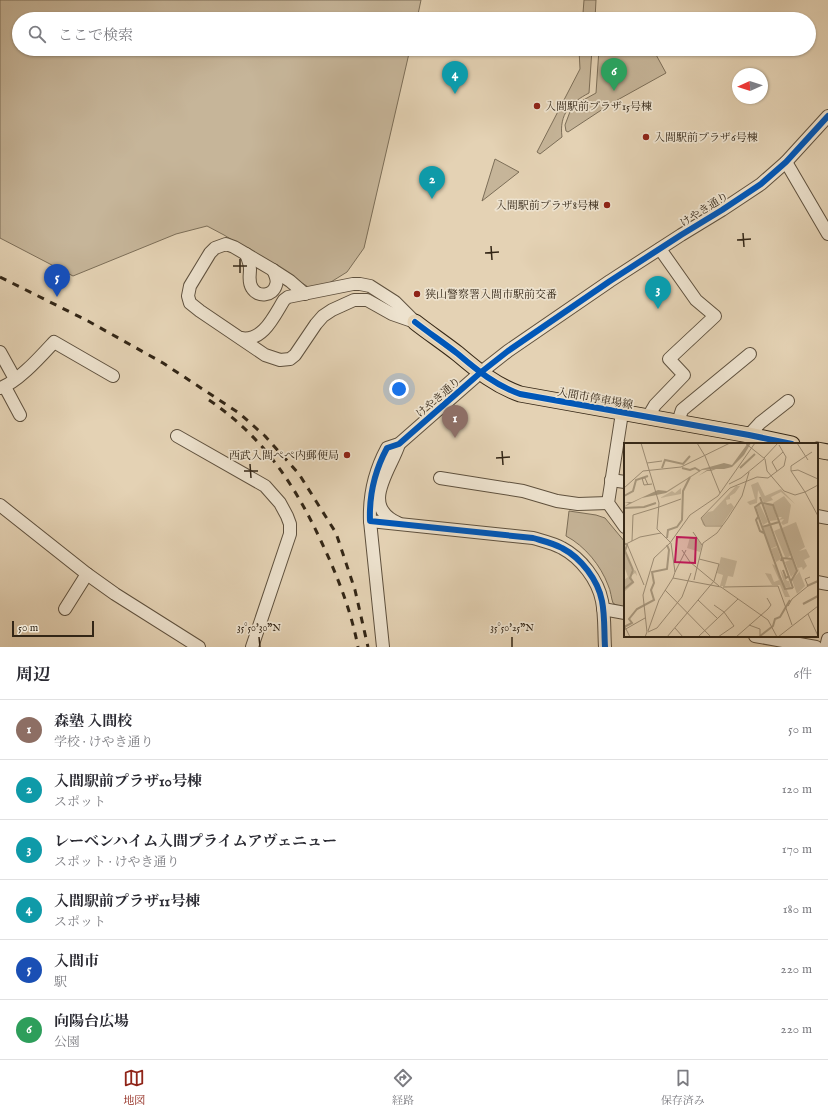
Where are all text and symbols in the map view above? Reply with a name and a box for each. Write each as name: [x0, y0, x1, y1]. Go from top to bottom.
search box: [12, 12, 816, 56]
icon: search: [26, 23, 48, 45]
text: ここで検索: [58, 26, 133, 45]
pin: 6: [601, 58, 627, 91]
pin: 4: [442, 61, 468, 94]
north arrow: [732, 68, 768, 104]
place label: 入間駅前プラザ15号棟: [545, 100, 652, 114]
marker: 入間駅前プラザ15号棟: [532, 101, 542, 111]
place label: 入間駅前プラザ6号棟: [654, 131, 758, 145]
marker: 入間駅前プラザ6号棟: [641, 132, 651, 142]
pin: 2: [419, 166, 445, 199]
street label: けやき通り: [677, 189, 732, 230]
place label: 入間駅前プラザ8号棟: [496, 199, 599, 213]
marker: 入間駅前プラザ8号棟: [602, 200, 612, 210]
pin: 5: [44, 264, 70, 297]
pin: 3: [645, 276, 671, 309]
place label: 狭山警察署入間市駅前交番: [425, 288, 557, 302]
marker: 狭山警察署入間市駅前交番: [412, 289, 422, 299]
street label: けやき通り: [413, 374, 464, 421]
your location: [389, 379, 409, 399]
street label: 入間市停車場線: [556, 385, 634, 413]
pin: 1: [442, 405, 468, 438]
inset map: [624, 443, 818, 637]
place label: 西武入間ぺぺ内郵便局: [229, 449, 339, 463]
marker: 西武入間ぺぺ内郵便局: [342, 450, 352, 460]
scale bar: [12, 619, 94, 638]
text: 50 m: [18, 621, 38, 635]
text: 35°50'30"N: [237, 622, 281, 635]
text: 35°50'25"N: [490, 622, 534, 635]
text: 周辺: [16, 665, 50, 686]
text: 6件: [794, 666, 812, 683]
text: 森塾 入間校: [54, 712, 132, 731]
text: 1: [27, 721, 31, 738]
text: 50 m: [788, 721, 812, 738]
text: 学校 · けやき通り: [54, 734, 154, 751]
text: 入間駅前プラザ10号棟: [54, 772, 202, 791]
text: 2: [26, 781, 32, 798]
text: 120 m: [782, 781, 812, 798]
text: スポット: [54, 794, 106, 811]
text: レーベンハイム入間プライムアヴェニュー: [54, 832, 337, 851]
text: 3: [27, 841, 31, 858]
text: 170 m: [782, 841, 812, 858]
text: スポット · けやき通り: [54, 854, 180, 871]
text: 入間駅前プラザ11号棟: [54, 892, 200, 911]
text: 4: [26, 901, 32, 918]
text: 180 m: [783, 901, 812, 918]
text: スポット: [54, 914, 106, 931]
text: 入間市: [54, 952, 99, 971]
text: 5: [27, 961, 31, 978]
text: 220 m: [781, 961, 812, 978]
text: 駅: [54, 974, 67, 991]
text: 向陽台広場: [54, 1012, 129, 1031]
text: 6: [26, 1021, 32, 1038]
text: 220 m: [781, 1021, 812, 1038]
text: 公園: [54, 1034, 80, 1051]
tab: 地図: [123, 1067, 145, 1108]
tab: 経路: [392, 1067, 414, 1108]
tab: 保存済み: [661, 1067, 705, 1108]

